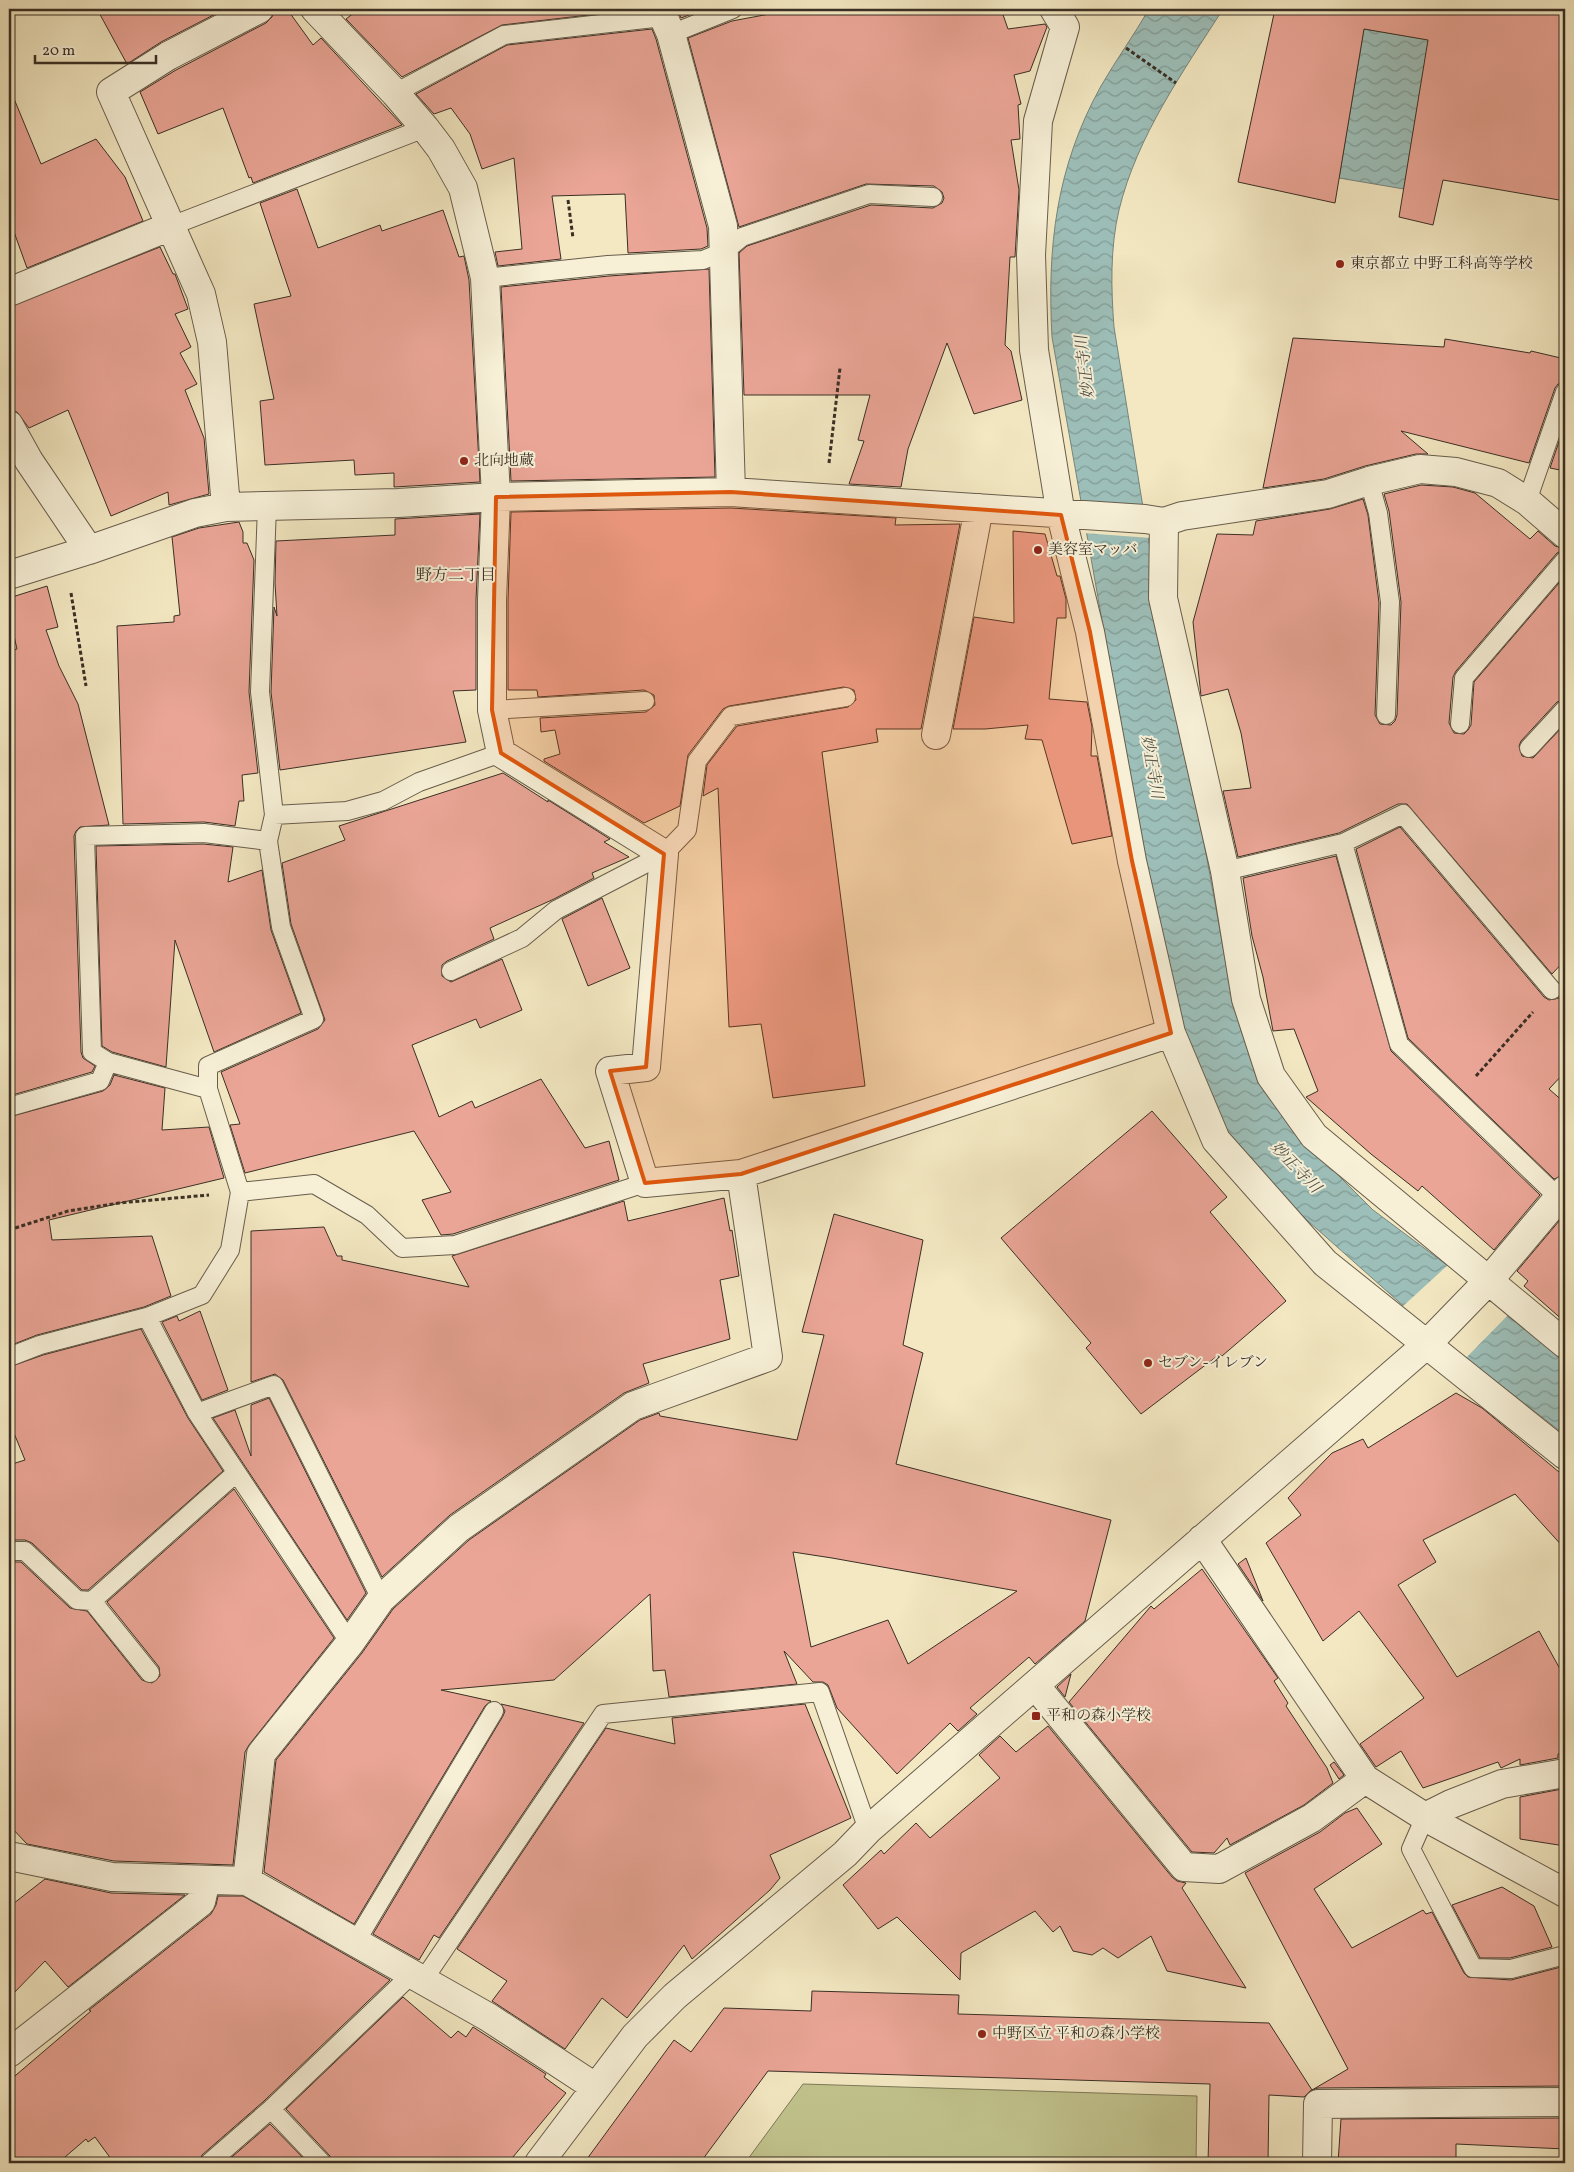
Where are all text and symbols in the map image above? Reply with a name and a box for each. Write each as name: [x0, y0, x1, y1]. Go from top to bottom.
scale bar: [35, 32, 156, 64]
text: 20 m: [42, 41, 75, 62]
place label: 東京都立 中野工科高等学校: [1350, 254, 1533, 275]
marker: 東京都立 中野工科高等学校: [1334, 258, 1346, 270]
water label: 妙正寺川: [1071, 332, 1101, 400]
place label: 北向地蔵: [474, 451, 534, 472]
marker: 北向地蔵: [458, 455, 470, 467]
place label: 美容室マッバ: [1048, 540, 1137, 561]
marker: 美容室マッバ: [1032, 544, 1044, 556]
district label: 野方二丁目: [416, 565, 496, 587]
water label: 妙正寺川: [1135, 734, 1168, 802]
water label: 妙正寺川: [1265, 1137, 1327, 1200]
place label: セブン-イレブン: [1158, 1353, 1268, 1374]
marker: セブン-イレブン: [1142, 1357, 1154, 1369]
place label: 平和の森小学校: [1046, 1706, 1151, 1727]
marker: 平和の森小学校: [1030, 1710, 1042, 1722]
place label: 中野区立 平和の森小学校: [992, 2024, 1160, 2045]
marker: 中野区立 平和の森小学校: [976, 2028, 988, 2040]

